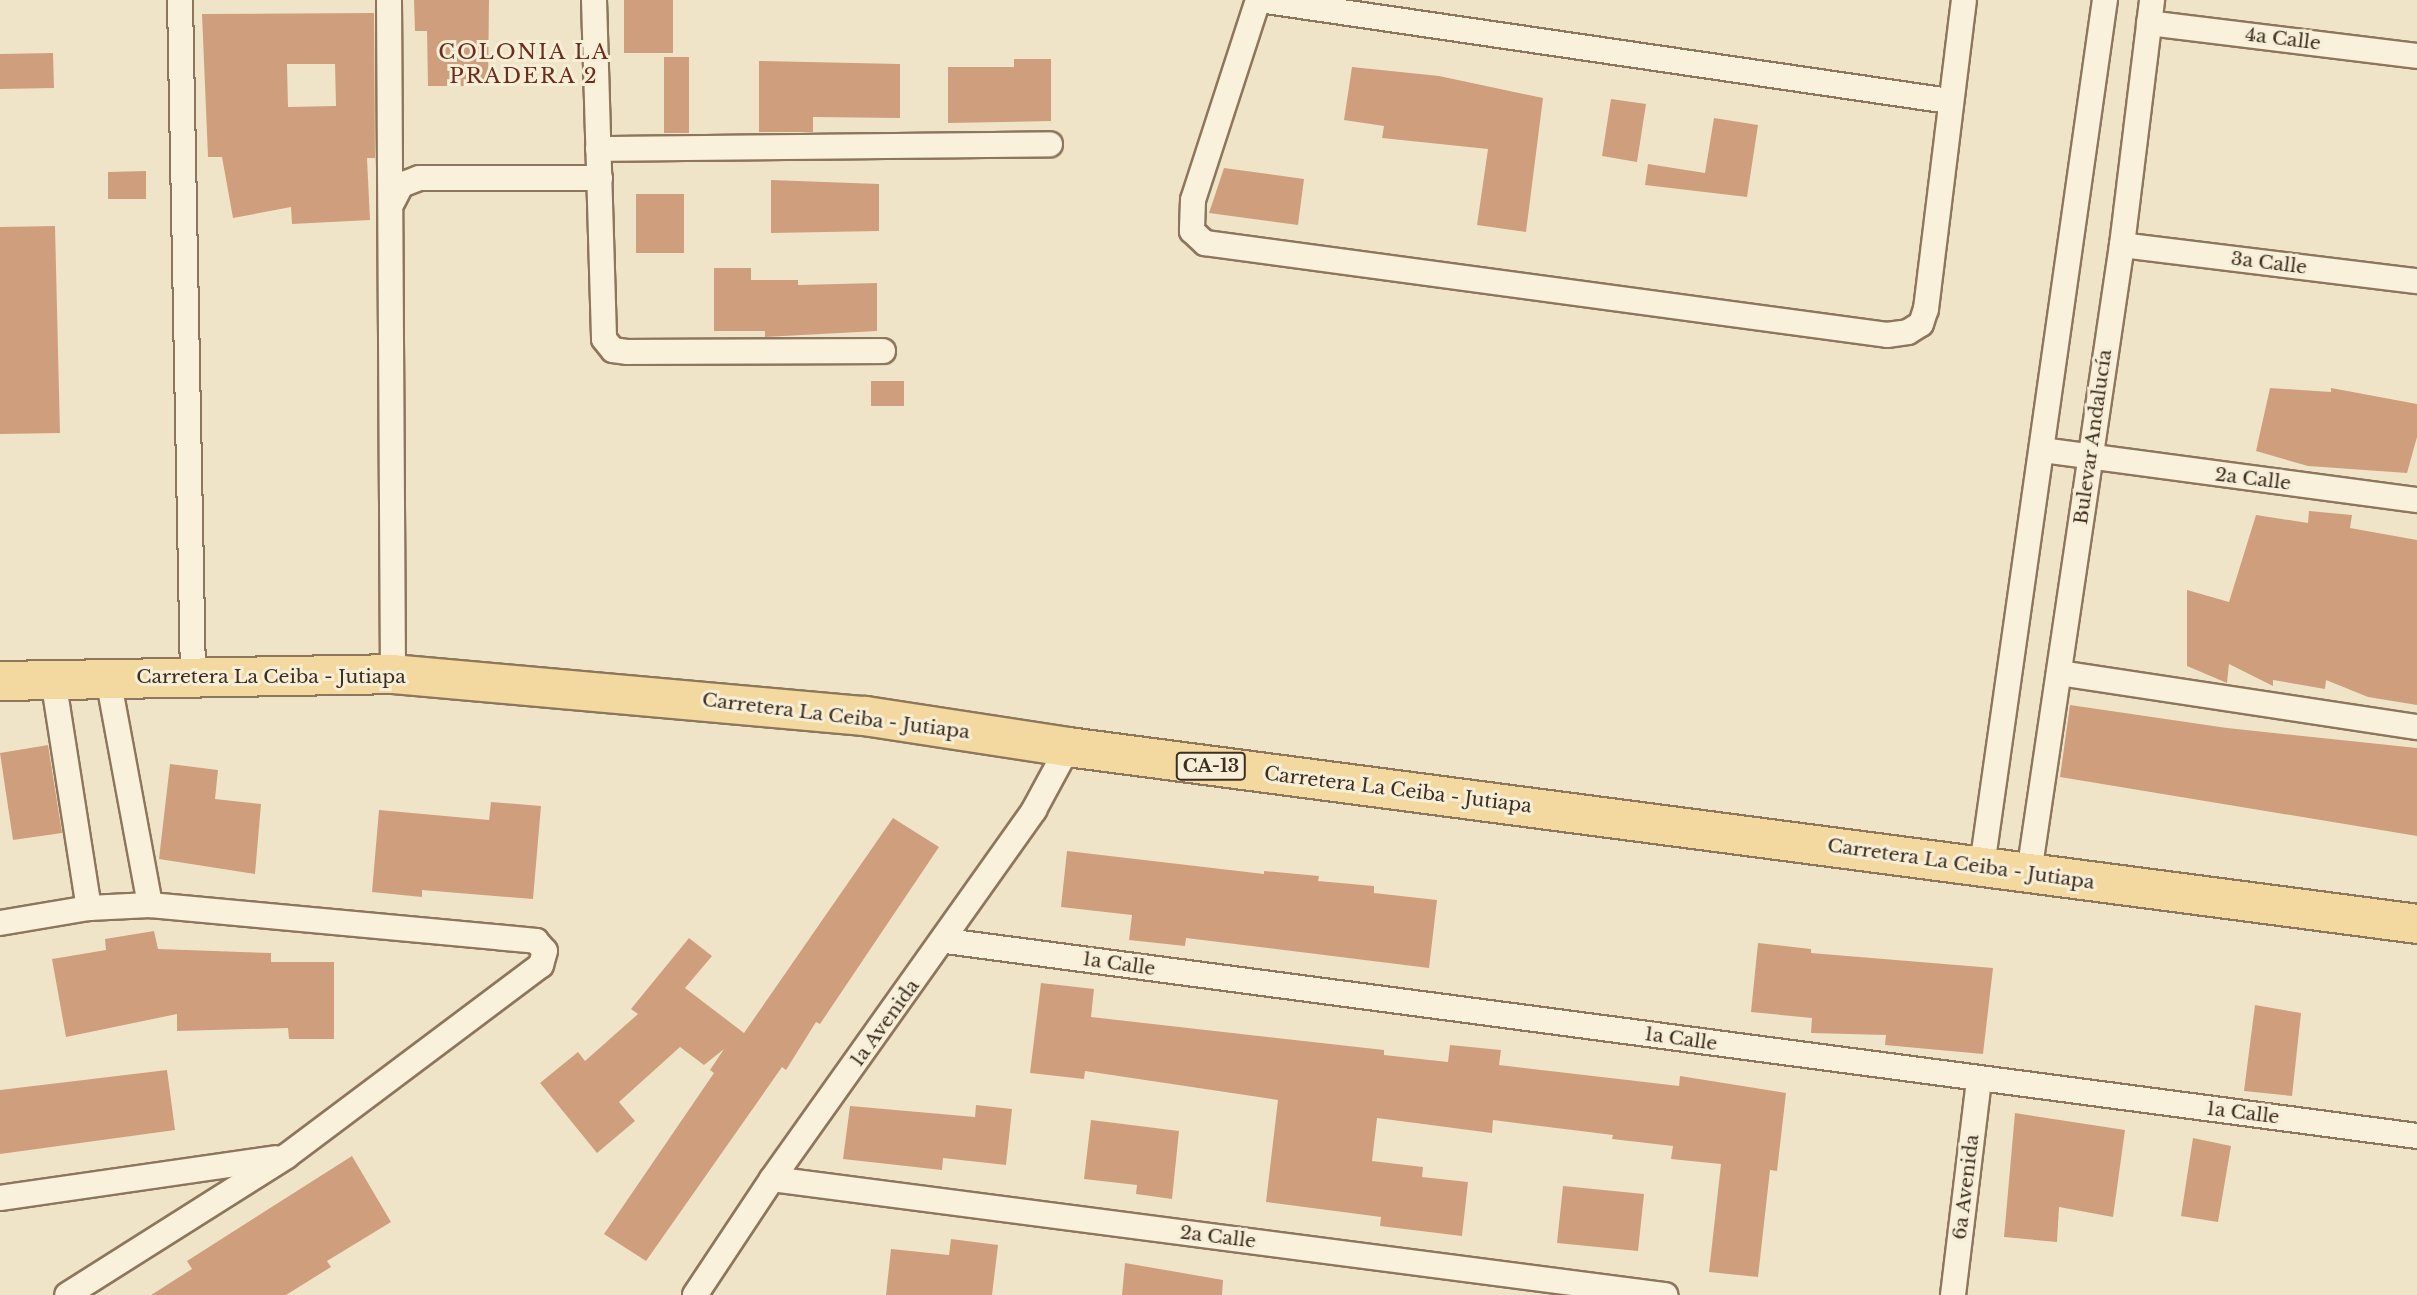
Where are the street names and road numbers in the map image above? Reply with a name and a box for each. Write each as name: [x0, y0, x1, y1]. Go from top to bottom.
street label: 4a Calle: [2244, 23, 2322, 55]
street label: 3a Calle: [2230, 247, 2308, 279]
street label: Bulevar Andalucía: [2069, 347, 2117, 527]
street label: 2a Calle: [2214, 463, 2292, 495]
street label: Carretera La Ceiba - Jutiapa: [136, 666, 406, 688]
street label: Carretera La Ceiba - Jutiapa: [701, 688, 971, 744]
road number: CA-13: [1174, 752, 1248, 780]
street label: Carretera La Ceiba - Jutiapa: [1263, 762, 1533, 818]
street label: Carretera La Ceiba - Jutiapa: [1826, 834, 2096, 894]
street label: 1a Calle: [1081, 948, 1157, 980]
street label: 1a Avenida: [846, 975, 924, 1071]
street label: 1a Calle: [1643, 1023, 1719, 1055]
street label: 1a Calle: [2205, 1097, 2281, 1129]
street label: 6a Avenida: [1948, 1133, 1984, 1241]
street label: 2a Calle: [1179, 1221, 1257, 1253]

